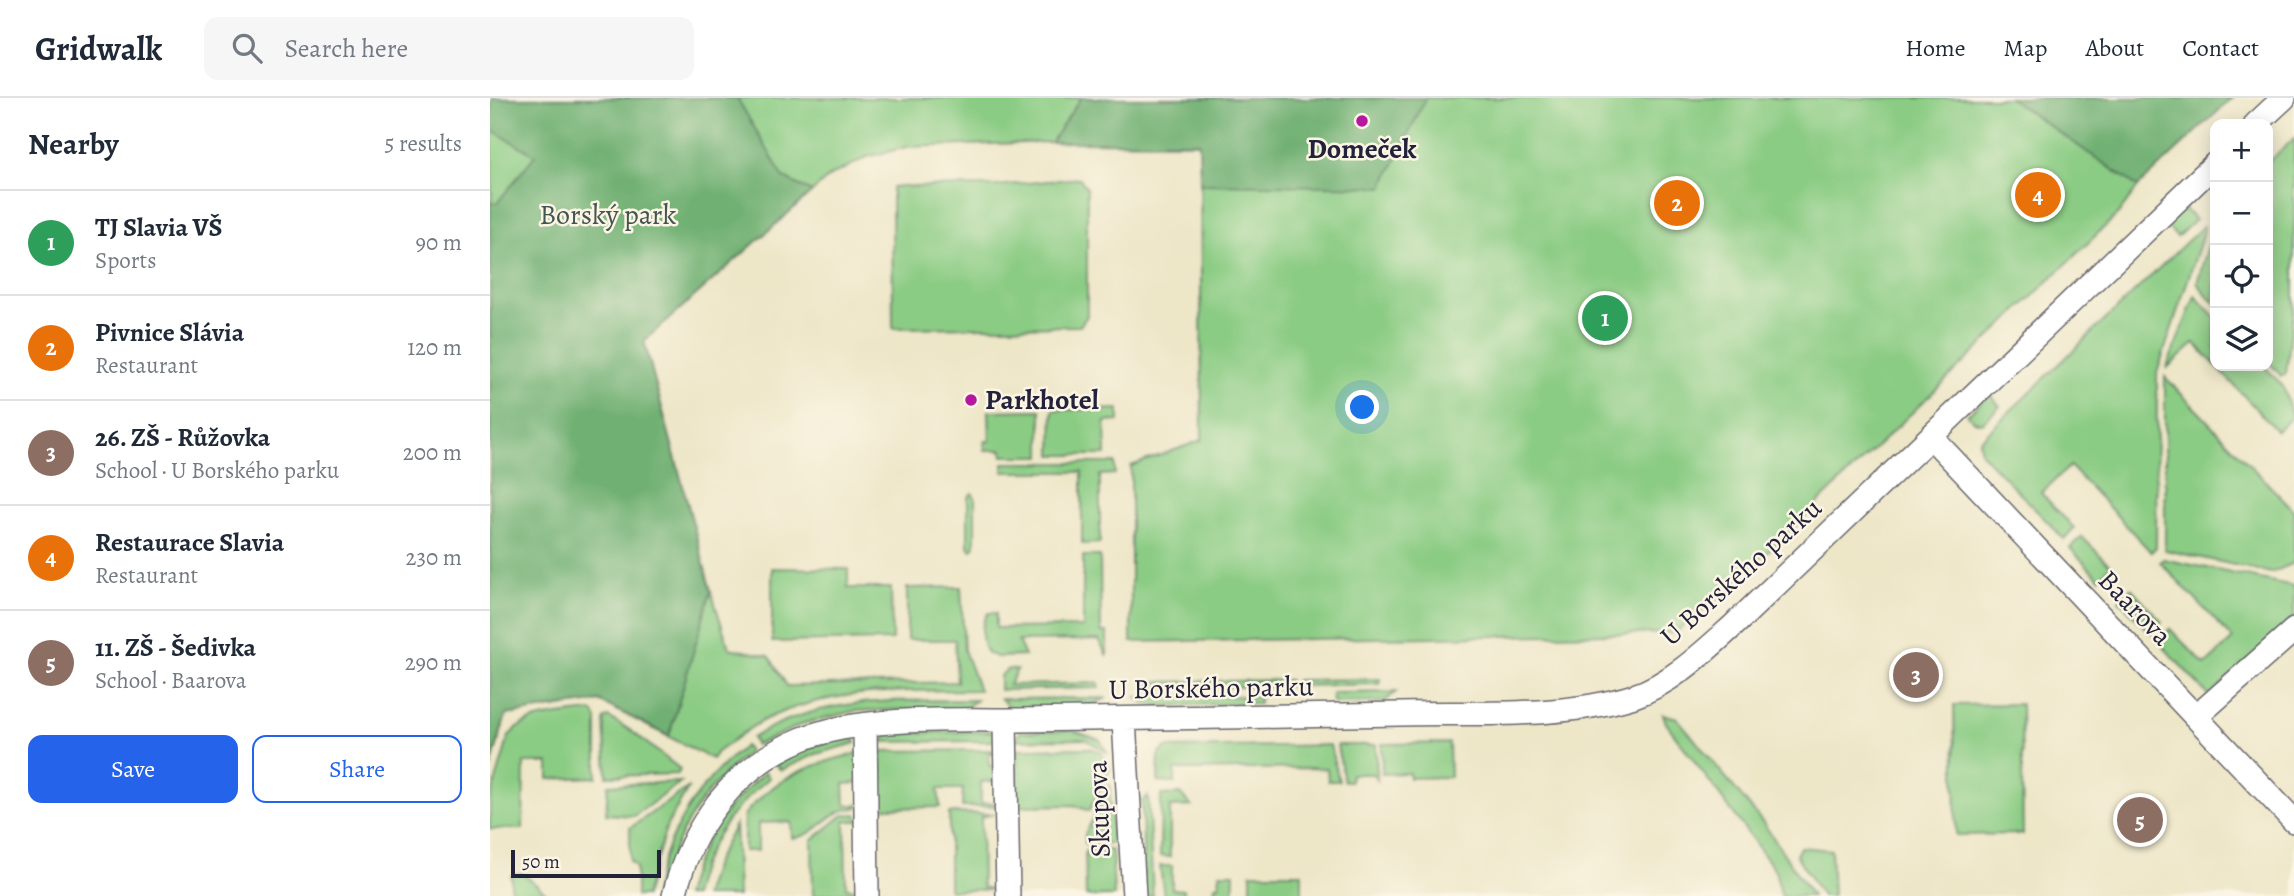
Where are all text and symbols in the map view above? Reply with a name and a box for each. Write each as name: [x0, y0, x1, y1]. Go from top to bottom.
search box: [204, 17, 694, 80]
text: Gridwalk: [35, 26, 162, 71]
icon: search: [228, 29, 266, 67]
text: Search here: [284, 31, 408, 66]
text: Home: [1905, 32, 1966, 64]
text: Map: [2004, 32, 2048, 64]
text: About: [2086, 32, 2144, 64]
text: Contact: [2182, 32, 2259, 64]
marker: Domeček: [1354, 113, 1370, 129]
map controls: [2210, 119, 2273, 371]
button: +: [2210, 119, 2273, 182]
text: Nearby: [28, 124, 119, 164]
text: 5 results: [385, 128, 462, 159]
place label: Domeček: [1307, 130, 1417, 168]
pin: 4: [2015, 169, 2061, 221]
pin: 2: [1654, 177, 1700, 229]
button: −: [2210, 182, 2273, 245]
park label: Borský park: [540, 196, 676, 234]
text: TJ Slavia VŠ: [95, 210, 222, 245]
text: 1: [47, 227, 55, 258]
text: 90 m: [416, 227, 462, 258]
text: Sports: [95, 245, 156, 276]
button: locate: [2210, 245, 2273, 308]
pin: 1: [1582, 292, 1628, 344]
button: layers: [2210, 308, 2273, 371]
text: Pivnice Slávia: [95, 315, 244, 350]
text: 2: [45, 332, 57, 363]
text: 120 m: [407, 332, 462, 363]
text: Restaurant: [95, 350, 198, 381]
place label: Parkhotel: [985, 381, 1100, 419]
your location: [1345, 390, 1379, 424]
marker: Parkhotel: [963, 392, 979, 408]
text: 26. ZŠ - Růžovka: [95, 420, 270, 455]
text: 3: [46, 437, 56, 468]
text: 200 m: [403, 437, 462, 468]
text: School · U Borského parku: [95, 455, 339, 486]
street label: U Borského parku: [1652, 489, 1830, 655]
text: Restaurace Slavia: [95, 525, 284, 560]
text: 4: [46, 542, 56, 573]
text: 230 m: [406, 542, 462, 573]
text: Restaurant: [95, 560, 198, 591]
street label: Baarova: [2089, 562, 2181, 654]
text: 11. ZŠ - Šedivka: [95, 630, 256, 665]
text: 5: [46, 647, 56, 678]
text: 290 m: [405, 647, 462, 678]
pin: 3: [1893, 649, 1939, 701]
text: School · Baarova: [95, 665, 246, 696]
street label: U Borského parku: [1108, 667, 1315, 709]
button: Save: [28, 735, 238, 803]
button: Share: [252, 735, 462, 803]
street label: Skupova: [1078, 760, 1120, 858]
pin: 5: [2117, 794, 2163, 846]
scale bar: [511, 847, 662, 879]
text: 50 m: [522, 849, 560, 875]

